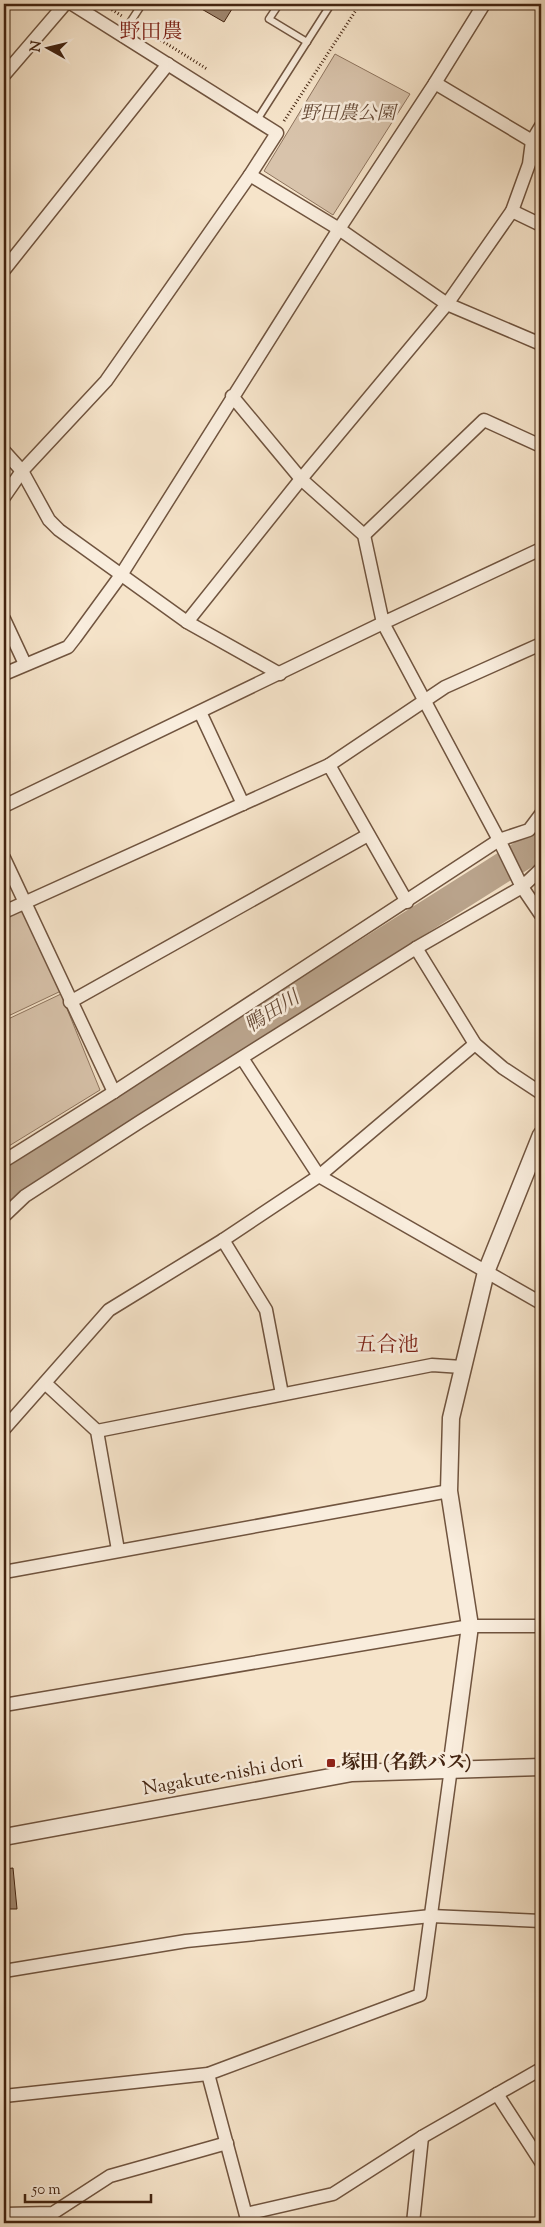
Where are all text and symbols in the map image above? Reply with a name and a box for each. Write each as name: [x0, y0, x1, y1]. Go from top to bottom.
district label: 野田農: [120, 18, 183, 48]
north arrow: [22, 22, 72, 72]
text: N: [26, 40, 48, 53]
park label: 野田農公園: [300, 101, 398, 128]
water label: 鴨田川: [240, 984, 308, 1041]
district label: 五合池: [356, 1331, 419, 1361]
street label: Nagakute-nishi dori: [141, 1749, 305, 1803]
place label: 塚田 (名鉄バス): [341, 1750, 471, 1777]
marker: 塚田 (名鉄バス): [325, 1757, 337, 1769]
scale bar: [25, 2172, 151, 2204]
text: 50 m: [31, 2180, 61, 2201]

